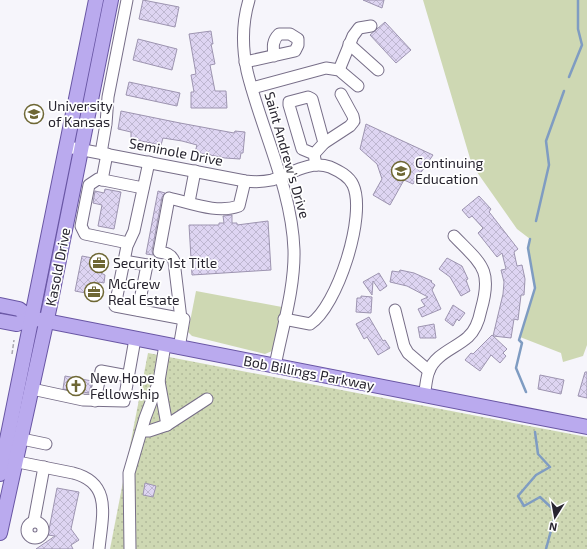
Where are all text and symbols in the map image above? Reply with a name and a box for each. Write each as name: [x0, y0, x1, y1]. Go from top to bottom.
street label: Saint Andrew's Drive: [261, 90, 314, 220]
place label: University of Kansas: [48, 97, 113, 130]
school or university icon: University of Kansas: [23, 103, 45, 125]
street label: Seminole Drive: [128, 134, 224, 169]
place label: Continuing Education: [415, 154, 484, 187]
school or university icon: Continuing Education: [390, 160, 412, 182]
street label: Kasold Drive: [42, 226, 73, 308]
office icon: Security 1st Title: [88, 252, 110, 274]
place label: Security 1st Title: [113, 254, 217, 271]
place label: McGrew Real Estate: [108, 275, 180, 308]
office icon: McGrew Real Estate: [83, 281, 105, 303]
street label: Bob Billings Parkway: [242, 351, 377, 394]
place label: New Hope Fellowship: [90, 369, 159, 402]
church icon: New Hope Fellowship: [65, 375, 87, 397]
north arrow: [535, 497, 575, 537]
text: N: [548, 520, 558, 534]

